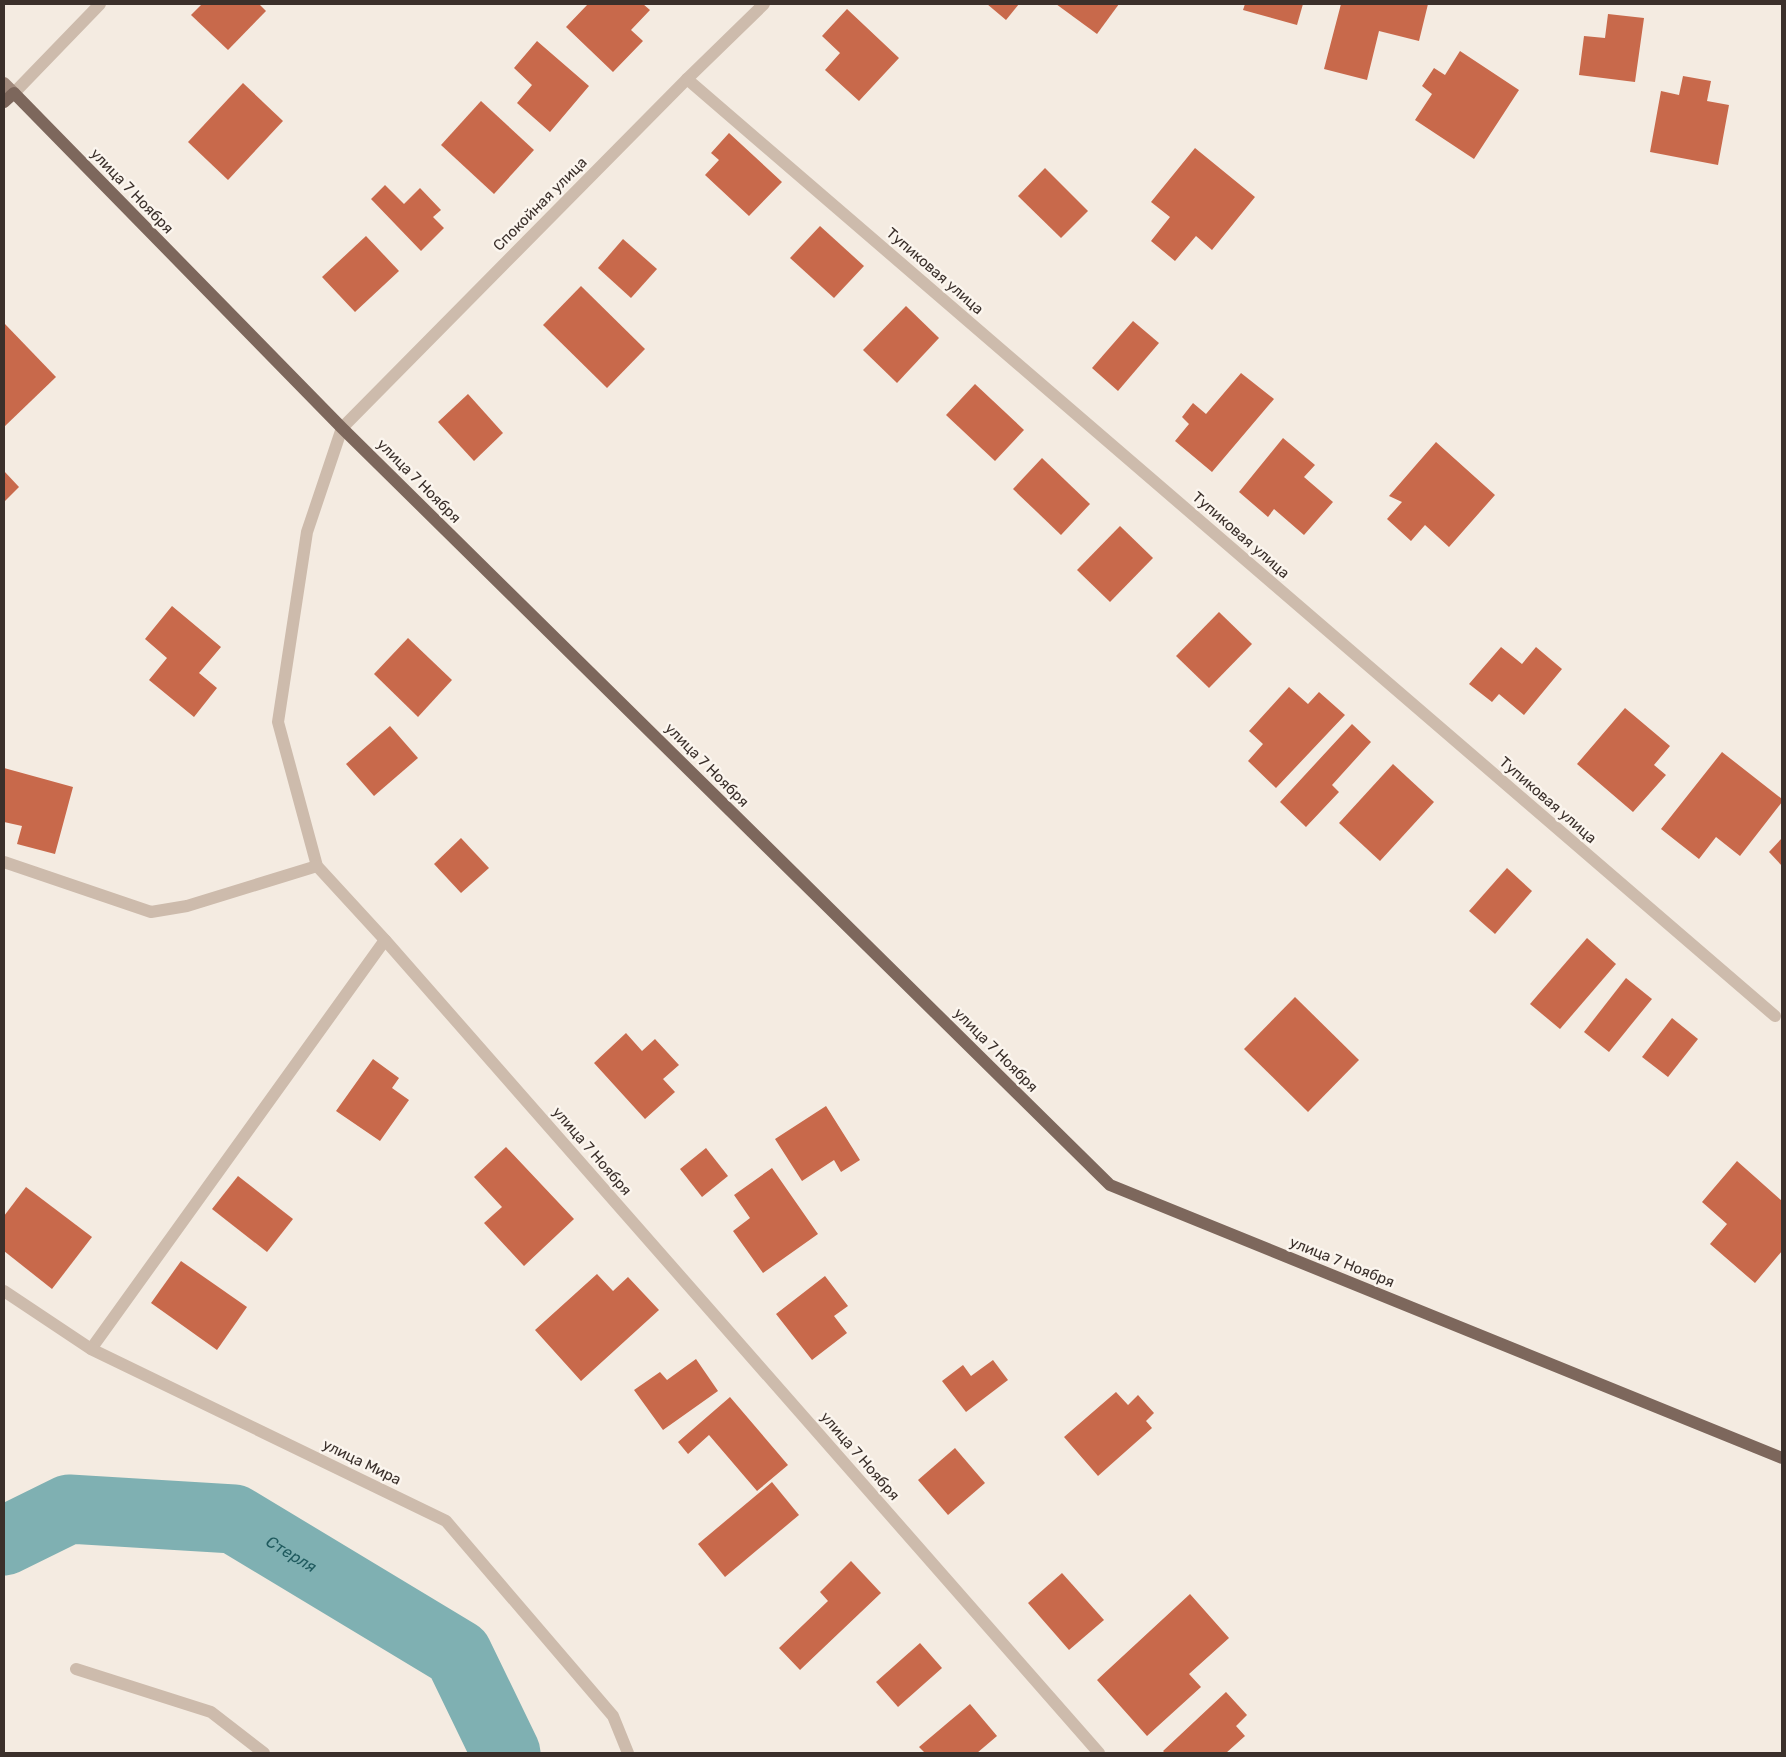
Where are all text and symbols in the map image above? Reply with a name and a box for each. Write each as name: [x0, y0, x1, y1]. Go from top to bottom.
street label: улица 7 Ноября: [87, 145, 177, 237]
street label: Спокойная улица: [489, 153, 591, 255]
street label: Тупиковая улица: [883, 224, 987, 318]
street label: улица 7 Ноября: [373, 435, 465, 527]
street label: Тупиковая улица: [1189, 488, 1293, 582]
street label: улица 7 Ноября: [661, 719, 753, 811]
street label: Тупиковая улица: [1496, 753, 1600, 847]
street label: улица 7 Ноября: [950, 1004, 1042, 1096]
street label: улица 7 Ноября: [549, 1103, 635, 1199]
street label: улица 7 Ноября: [1287, 1233, 1397, 1291]
street label: улица 7 Ноября: [817, 1408, 903, 1504]
street label: улица Мира: [320, 1435, 404, 1489]
water label: Стерля: [263, 1532, 320, 1577]

